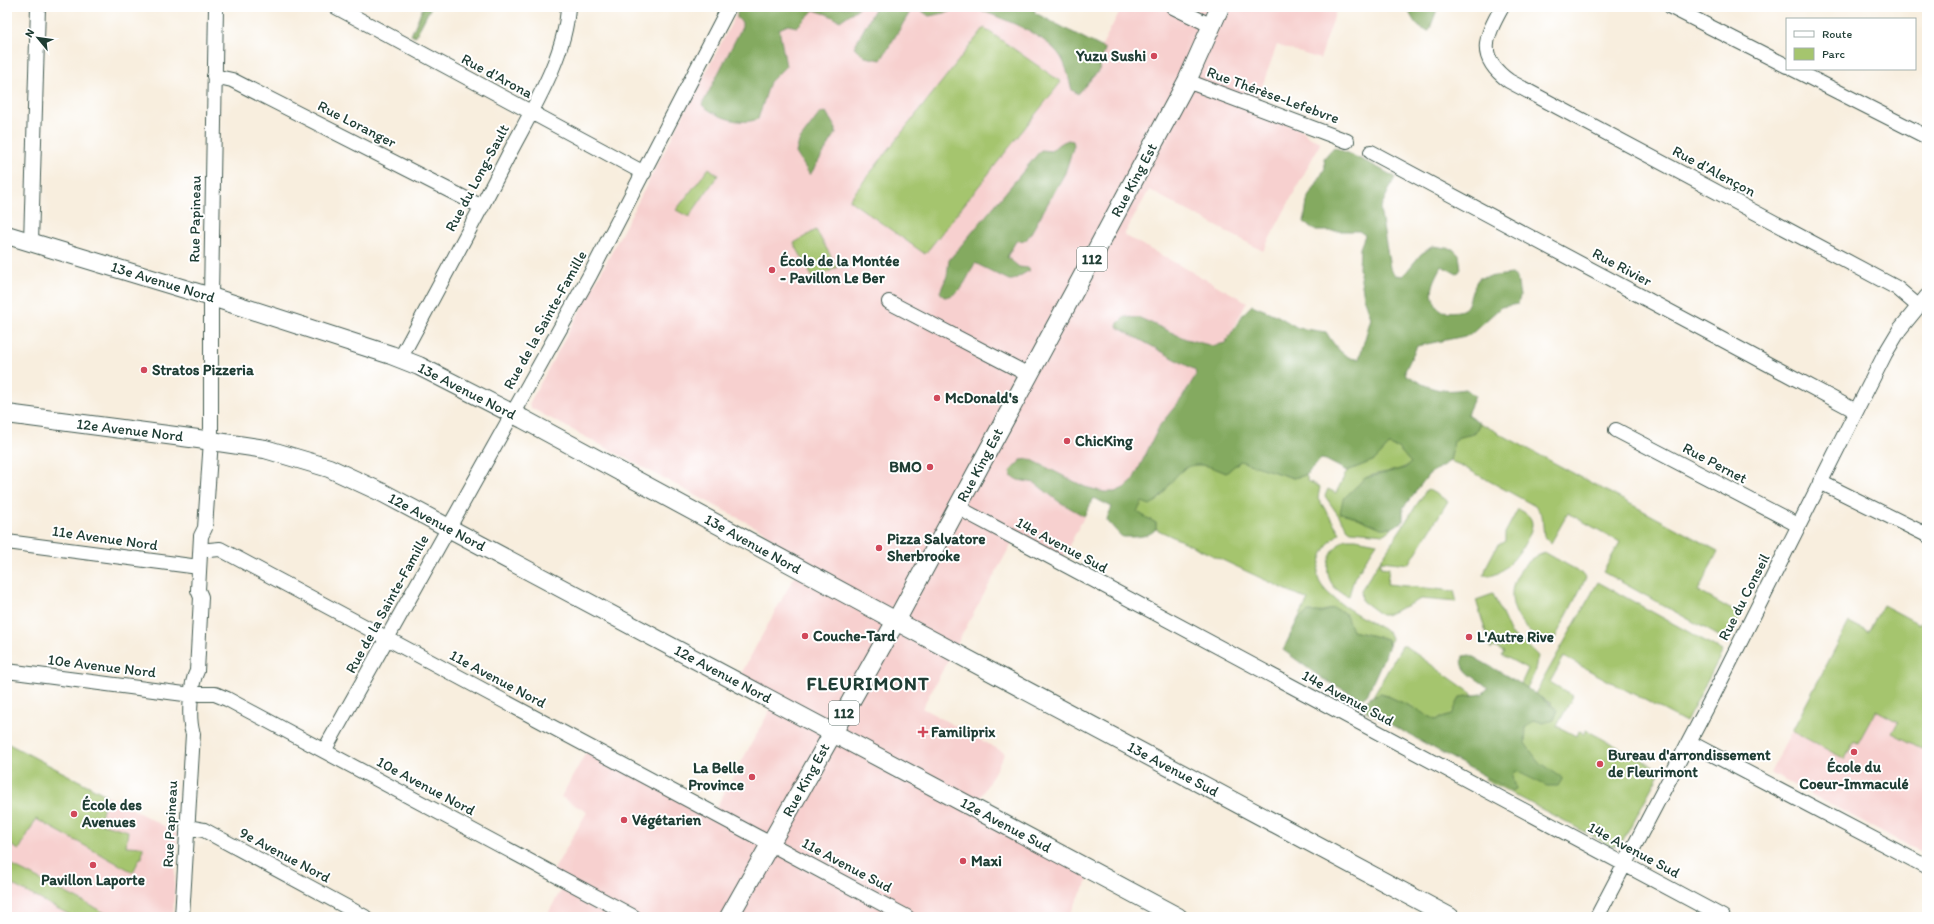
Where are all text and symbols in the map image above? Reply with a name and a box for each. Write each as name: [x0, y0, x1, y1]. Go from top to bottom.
north arrow: [18, 18, 58, 58]
legend: [1786, 18, 1916, 70]
text: N: [22, 27, 37, 40]
text: Route: [1822, 27, 1852, 41]
place label: Yuzu Sushi: [1075, 47, 1146, 65]
text: Parc: [1822, 47, 1845, 61]
street label: Rue d'Arona: [458, 50, 536, 102]
marker: Yuzu Sushi: [1149, 51, 1159, 61]
street label: Rue Thérèse-Lefebvre: [1204, 63, 1342, 127]
street label: Rue Loranger: [315, 97, 399, 151]
street label: Rue du Long-Sault: [441, 121, 513, 235]
street label: Rue King Est: [1107, 140, 1161, 220]
street label: Rue d'Alençon: [1669, 142, 1759, 201]
street label: Rue Papineau: [185, 175, 205, 263]
street label: Rue Rivier: [1589, 244, 1655, 290]
road number: 112: [1077, 247, 1107, 271]
street label: Rue de la Sainte-Famille: [499, 248, 591, 392]
place label: École de la Montée - Pavillon Le Ber: [780, 251, 899, 287]
street label: 13e Avenue Nord: [109, 258, 218, 307]
marker: École de la Montée - Pavillon Le Ber: [767, 265, 777, 275]
street label: 13e Avenue Nord: [415, 358, 520, 424]
place label: Stratos Pizzeria: [152, 361, 254, 379]
marker: Stratos Pizzeria: [139, 365, 149, 375]
place label: McDonald's: [945, 389, 1019, 407]
marker: McDonald's: [932, 393, 942, 403]
street label: 12e Avenue Nord: [75, 415, 185, 446]
street label: Rue King Est: [953, 425, 1007, 505]
place label: ChicKing: [1075, 432, 1133, 451]
marker: ChicKing: [1062, 436, 1072, 446]
street label: Rue Pernet: [1680, 439, 1751, 488]
place label: BMO: [889, 458, 922, 476]
marker: BMO: [925, 462, 935, 472]
street label: 12e Avenue Nord: [385, 489, 489, 556]
street label: 13e Avenue Nord: [701, 510, 805, 578]
street label: 14e Avenue Sud: [1013, 513, 1111, 577]
street label: 11e Avenue Nord: [51, 522, 160, 554]
place label: Pizza Salvatore Sherbrooke: [887, 530, 986, 565]
street label: Rue de la Sainte-Famille: [341, 532, 433, 676]
marker: Pizza Salvatore Sherbrooke: [874, 543, 884, 553]
street label: Rue du Conseil: [1714, 550, 1774, 643]
place label: Couche-Tard: [813, 627, 896, 645]
place label: L'Autre Rive: [1477, 628, 1554, 646]
marker: Couche-Tard: [800, 631, 810, 641]
marker: L'Autre Rive: [1464, 632, 1474, 642]
street label: 12e Avenue Nord: [671, 641, 775, 708]
street label: 11e Avenue Nord: [447, 646, 550, 712]
street label: 10e Avenue Nord: [47, 650, 158, 682]
street label: 14e Avenue Sud: [1299, 666, 1397, 730]
district label: FLEURIMONT: [806, 672, 930, 695]
road number: 112: [829, 701, 859, 725]
place label: Familiprix: [931, 723, 996, 742]
marker: Familiprix: [918, 727, 928, 737]
street label: 13e Avenue Sud: [1124, 737, 1222, 801]
street label: Rue King Est: [778, 740, 834, 820]
place label: Bureau d'arrondissement de Fleurimont: [1608, 746, 1771, 781]
marker: École du Coeur-Immaculé: [1849, 747, 1859, 757]
street label: 10e Avenue Nord: [374, 752, 479, 820]
place label: École du Coeur-Immaculé: [1799, 757, 1909, 793]
place label: La Belle Province: [688, 759, 744, 794]
marker: Bureau d'arrondissement de Fleurimont: [1595, 759, 1605, 769]
marker: La Belle Province: [747, 772, 757, 782]
street label: Rue Papineau: [159, 780, 181, 868]
street label: 12e Avenue Sud: [957, 793, 1055, 857]
place label: École des Avenues: [81, 795, 142, 831]
marker: École des Avenues: [69, 809, 79, 819]
place label: Végétarien: [632, 811, 702, 830]
marker: Végétarien: [619, 815, 629, 825]
street label: 14e Avenue Sud: [1585, 818, 1683, 882]
street label: 9e Avenue Nord: [236, 823, 334, 887]
street label: 11e Avenue Sud: [799, 834, 895, 896]
place label: Maxi: [971, 852, 1002, 870]
marker: Maxi: [958, 856, 968, 866]
marker: Pavillon Laporte: [88, 860, 98, 870]
place label: Pavillon Laporte: [41, 871, 145, 890]

